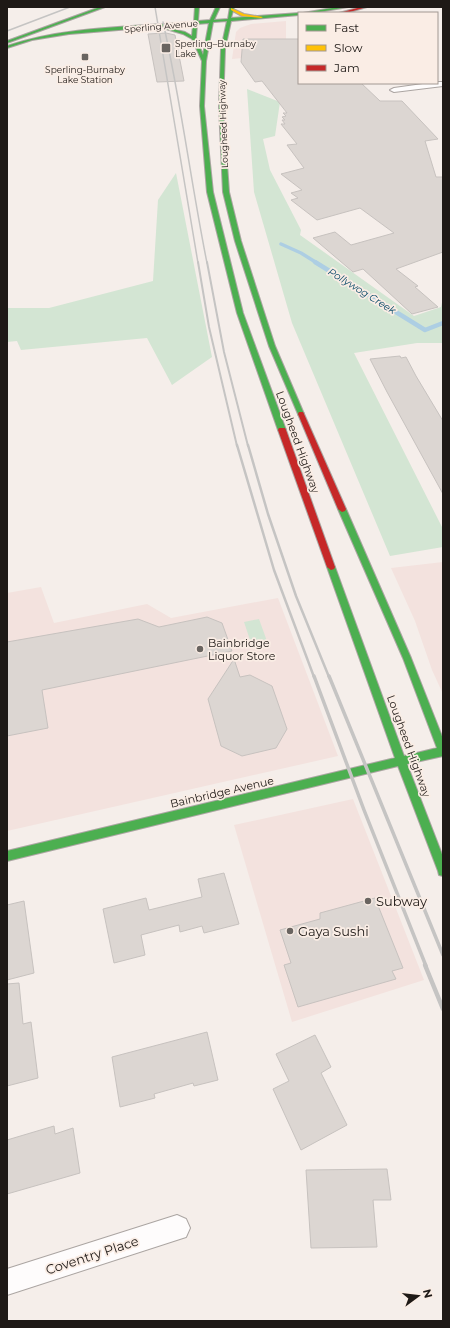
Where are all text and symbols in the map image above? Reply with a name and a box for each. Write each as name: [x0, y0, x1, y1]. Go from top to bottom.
legend: [298, 12, 438, 84]
street label: Sperling Avenue: [124, 17, 199, 35]
text: Fast: [334, 20, 359, 35]
place label: Sperling–Burnaby Lake: [175, 38, 256, 59]
text: Slow: [334, 40, 363, 55]
marker: Sperling–Burnaby Lake: [160, 42, 172, 54]
marker: Sperling-Burnaby Lake Station: [80, 52, 90, 62]
text: Jam: [333, 60, 360, 75]
place label: Sperling-Burnaby Lake Station: [45, 64, 125, 85]
street label: Lougheed Highway: [216, 80, 230, 168]
water label: Pollywog Creek: [326, 265, 399, 318]
street label: Lougheed Highway: [273, 389, 323, 495]
place label: Bainbridge Liquor Store: [208, 636, 276, 663]
marker: Bainbridge Liquor Store: [195, 644, 205, 654]
street label: Lougheed Highway: [384, 693, 434, 799]
street label: Bainbridge Avenue: [169, 773, 276, 811]
place label: Subway: [376, 893, 428, 909]
marker: Subway: [363, 896, 373, 906]
place label: Gaya Sushi: [298, 923, 369, 939]
marker: Gaya Sushi: [285, 926, 295, 936]
street label: Coventry Place: [43, 1232, 141, 1278]
north arrow: [398, 1276, 438, 1316]
text: N: [420, 1287, 436, 1300]

